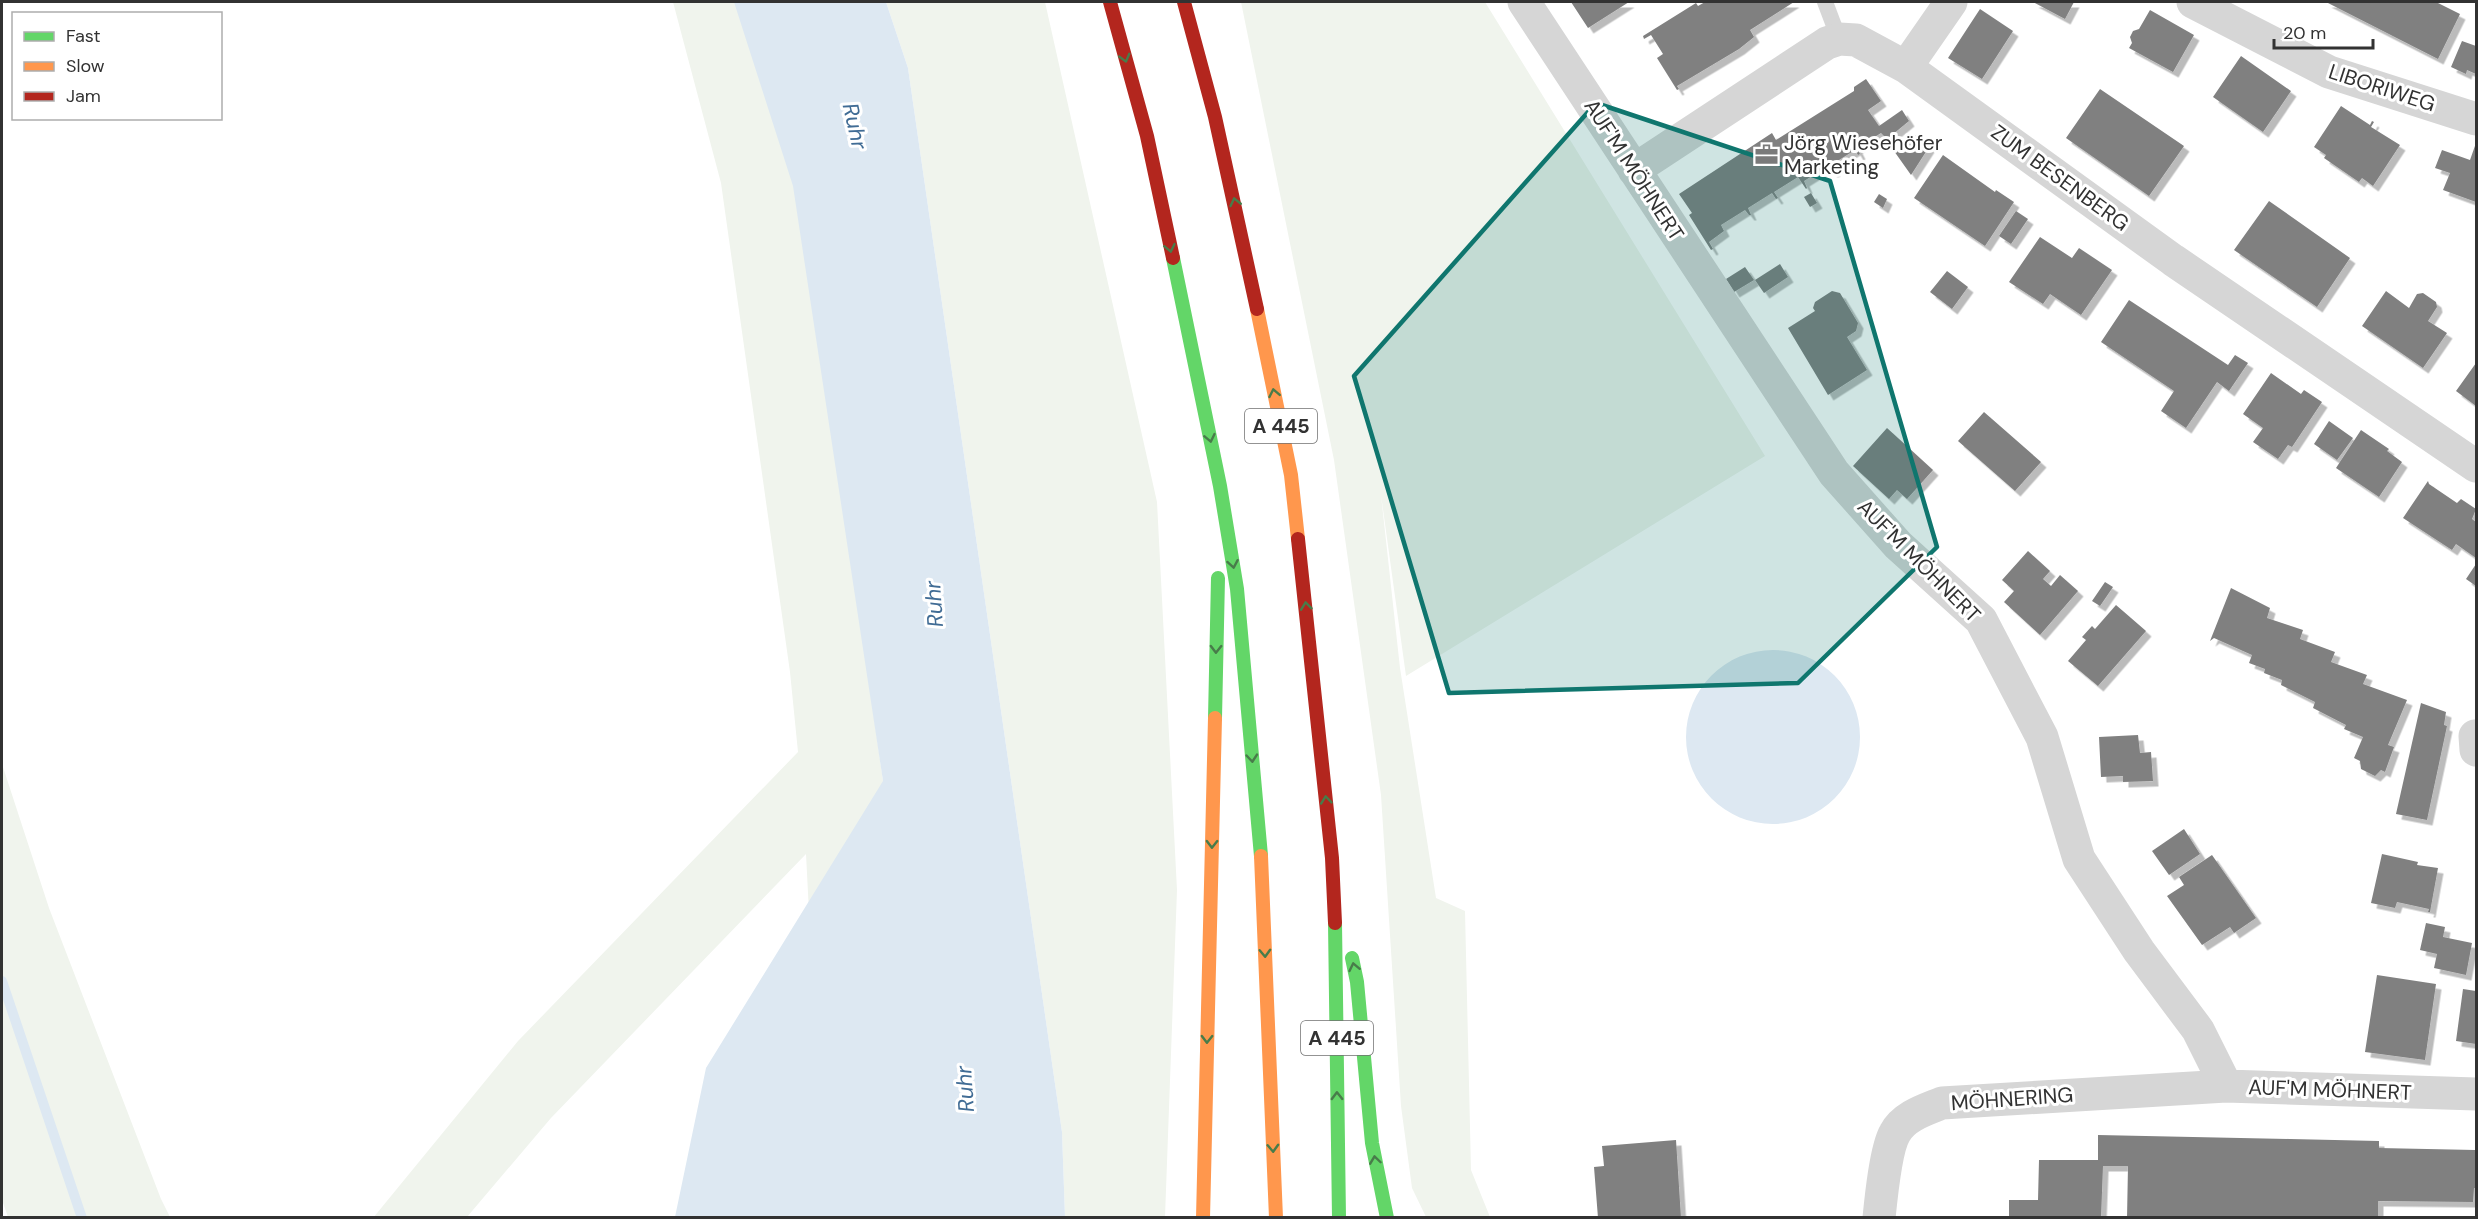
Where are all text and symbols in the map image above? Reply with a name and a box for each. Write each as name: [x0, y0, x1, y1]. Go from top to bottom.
legend: [12, 12, 222, 120]
scale bar: [2274, 12, 2373, 50]
text: 20 m: [2283, 21, 2326, 45]
text: Fast: [66, 24, 101, 48]
one-way arrow: [1118, 53, 1131, 63]
text: Slow: [66, 54, 105, 78]
street label: LIBORIWEG: [2325, 58, 2439, 118]
text: Jam: [66, 84, 101, 108]
street label: AUF'M MÖHNERT: [1578, 94, 1690, 246]
water label: Ruhr: [836, 100, 875, 153]
street label: ZUM BESENBERG: [1985, 118, 2135, 238]
place label: Jörg Wiesehöfer Marketing: [1784, 129, 1943, 181]
office icon: Jörg Wiesehöfer Marketing: [1753, 142, 1779, 168]
one-way arrow: [1230, 197, 1243, 207]
one-way arrow: [1163, 242, 1176, 252]
one-way arrow: [1268, 388, 1281, 398]
road number: A 445: [1245, 409, 1317, 443]
one-way arrow: [1203, 433, 1216, 443]
street label: AUF'M MÖHNERT: [1851, 493, 1987, 629]
one-way arrow: [1226, 559, 1239, 569]
water label: Ruhr: [918, 579, 950, 628]
one-way arrow: [1300, 602, 1313, 611]
one-way arrow: [1210, 645, 1223, 654]
one-way arrow: [1245, 754, 1258, 763]
one-way arrow: [1320, 796, 1333, 805]
one-way arrow: [1205, 840, 1218, 849]
one-way arrow: [1259, 948, 1272, 957]
one-way arrow: [1348, 962, 1361, 972]
road number: A 445: [1301, 1021, 1373, 1055]
one-way arrow: [1201, 1035, 1213, 1044]
water label: Ruhr: [949, 1064, 981, 1113]
street label: AUF'M MÖHNERT: [2248, 1073, 2413, 1107]
street label: MÖHNERING: [1950, 1081, 2074, 1117]
one-way arrow: [1331, 1092, 1343, 1101]
one-way arrow: [1267, 1143, 1280, 1152]
one-way arrow: [1369, 1156, 1381, 1165]

